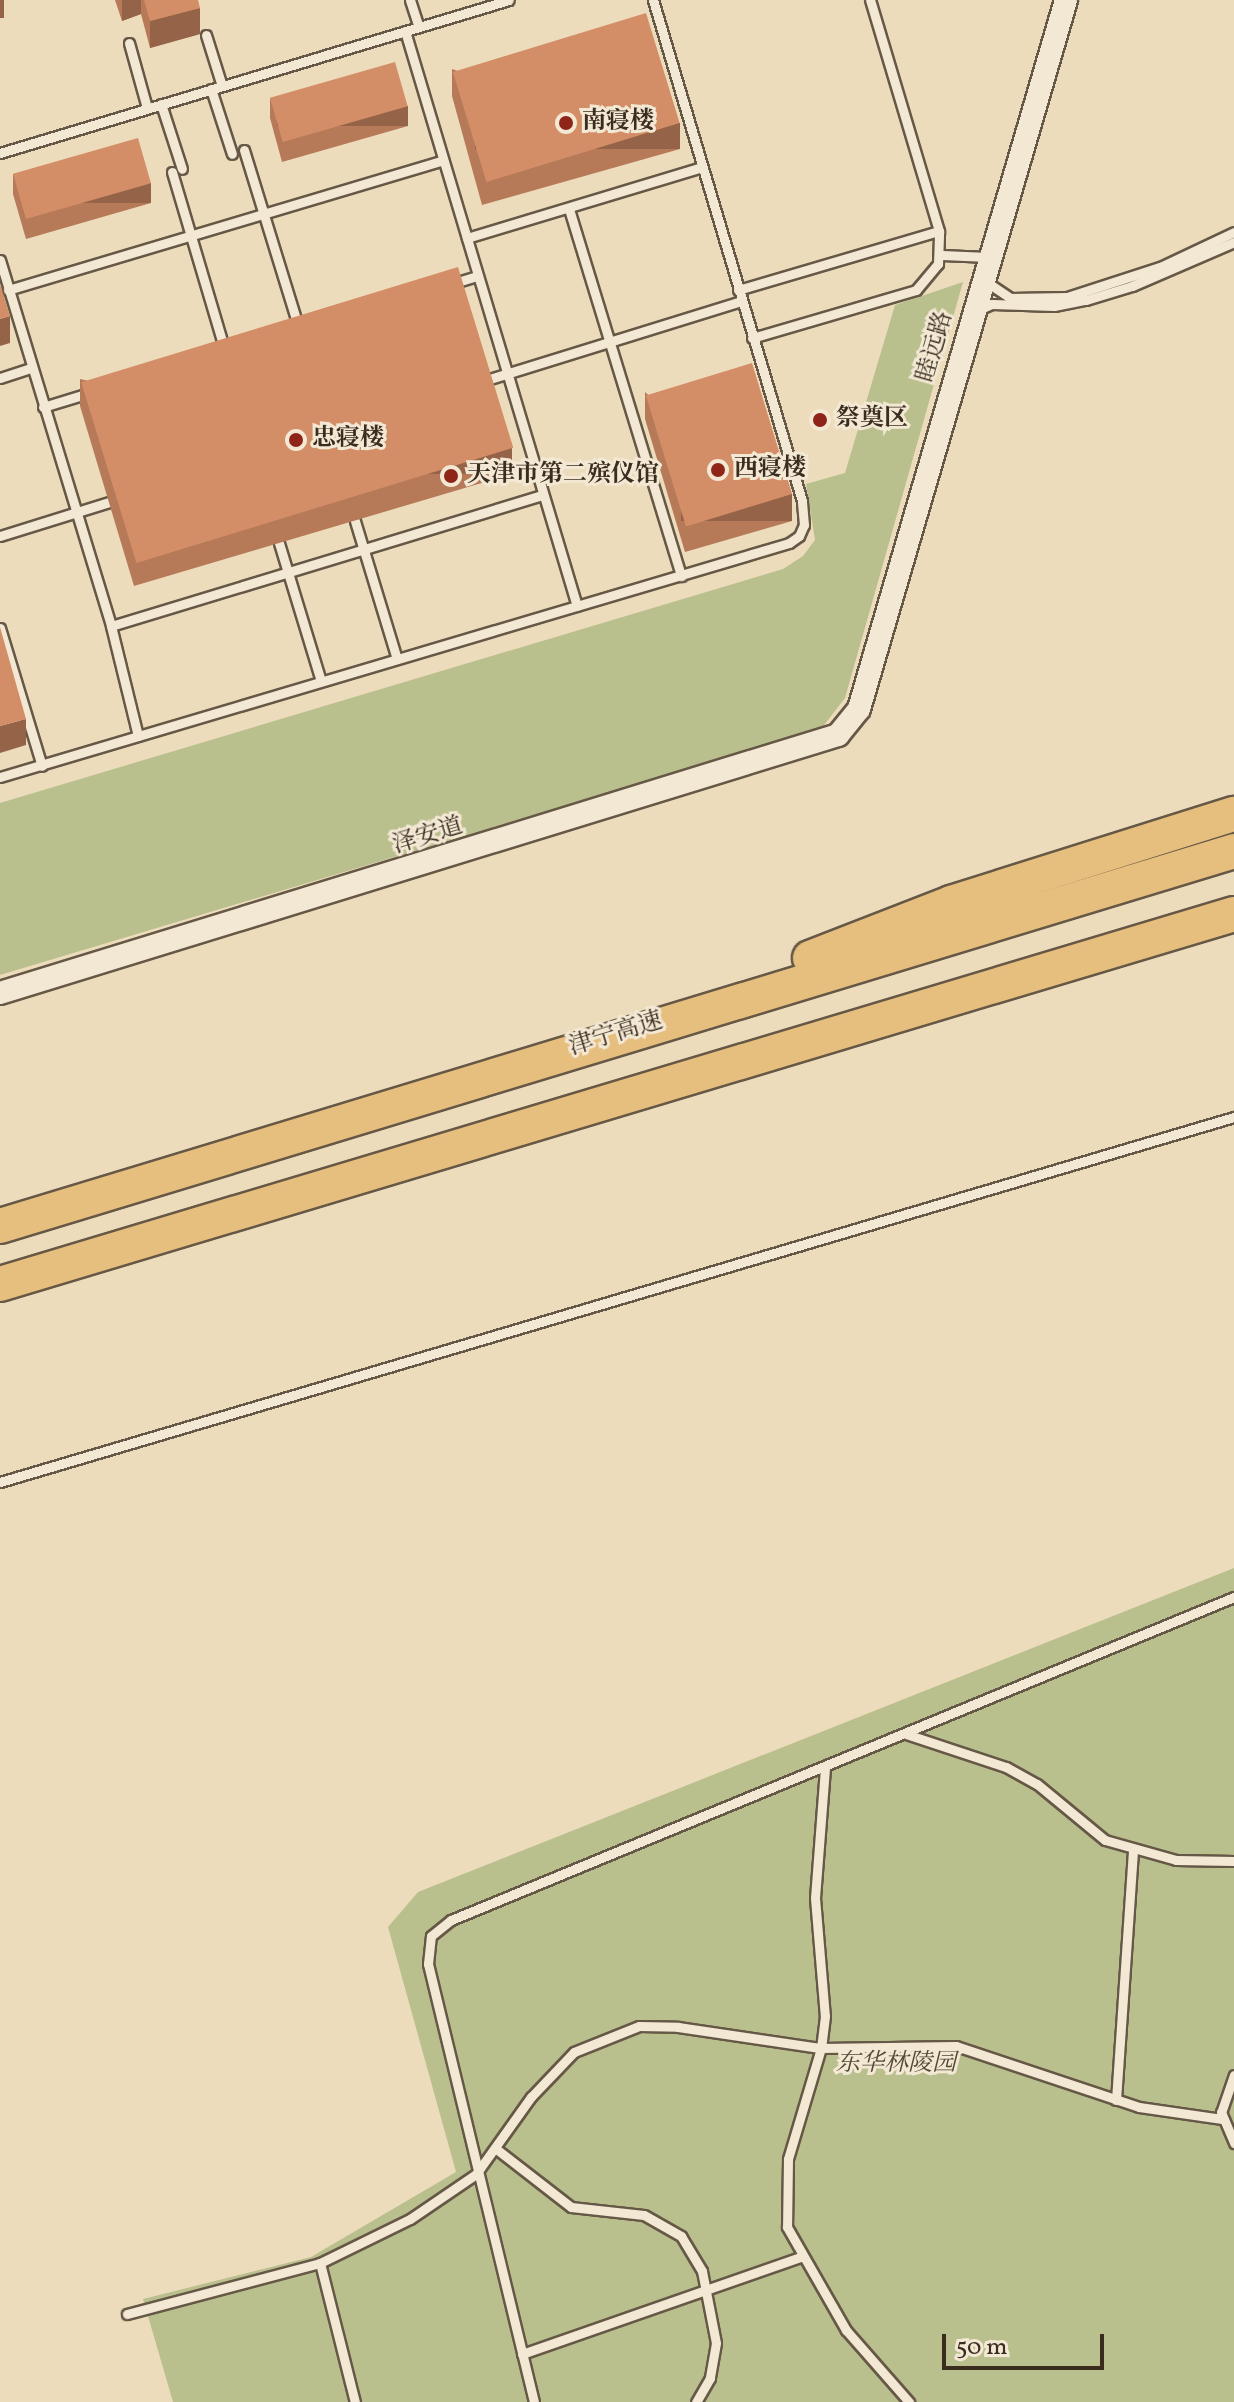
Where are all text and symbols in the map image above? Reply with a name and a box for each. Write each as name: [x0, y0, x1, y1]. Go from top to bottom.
place label: 南寝楼: [582, 109, 654, 137]
marker: 南寝楼: [557, 114, 575, 132]
street label: 睦远路: [912, 308, 960, 386]
place label: 祭奠区: [836, 406, 908, 434]
marker: 祭奠区: [811, 411, 829, 429]
place label: 忠寝楼: [312, 426, 384, 454]
marker: 忠寝楼: [287, 431, 305, 449]
place label: 西寝楼: [734, 456, 806, 484]
marker: 西寝楼: [709, 461, 727, 479]
place label: 天津市第二殡仪馆: [467, 462, 659, 490]
marker: 天津市第二殡仪馆: [442, 467, 460, 485]
street label: 泽安道: [389, 813, 467, 861]
street label: 津宁高速: [566, 1007, 666, 1063]
park label: 东华林陵园: [836, 2051, 956, 2079]
scale bar: [946, 2318, 1108, 2368]
text: 50 m: [956, 2331, 1008, 2365]

